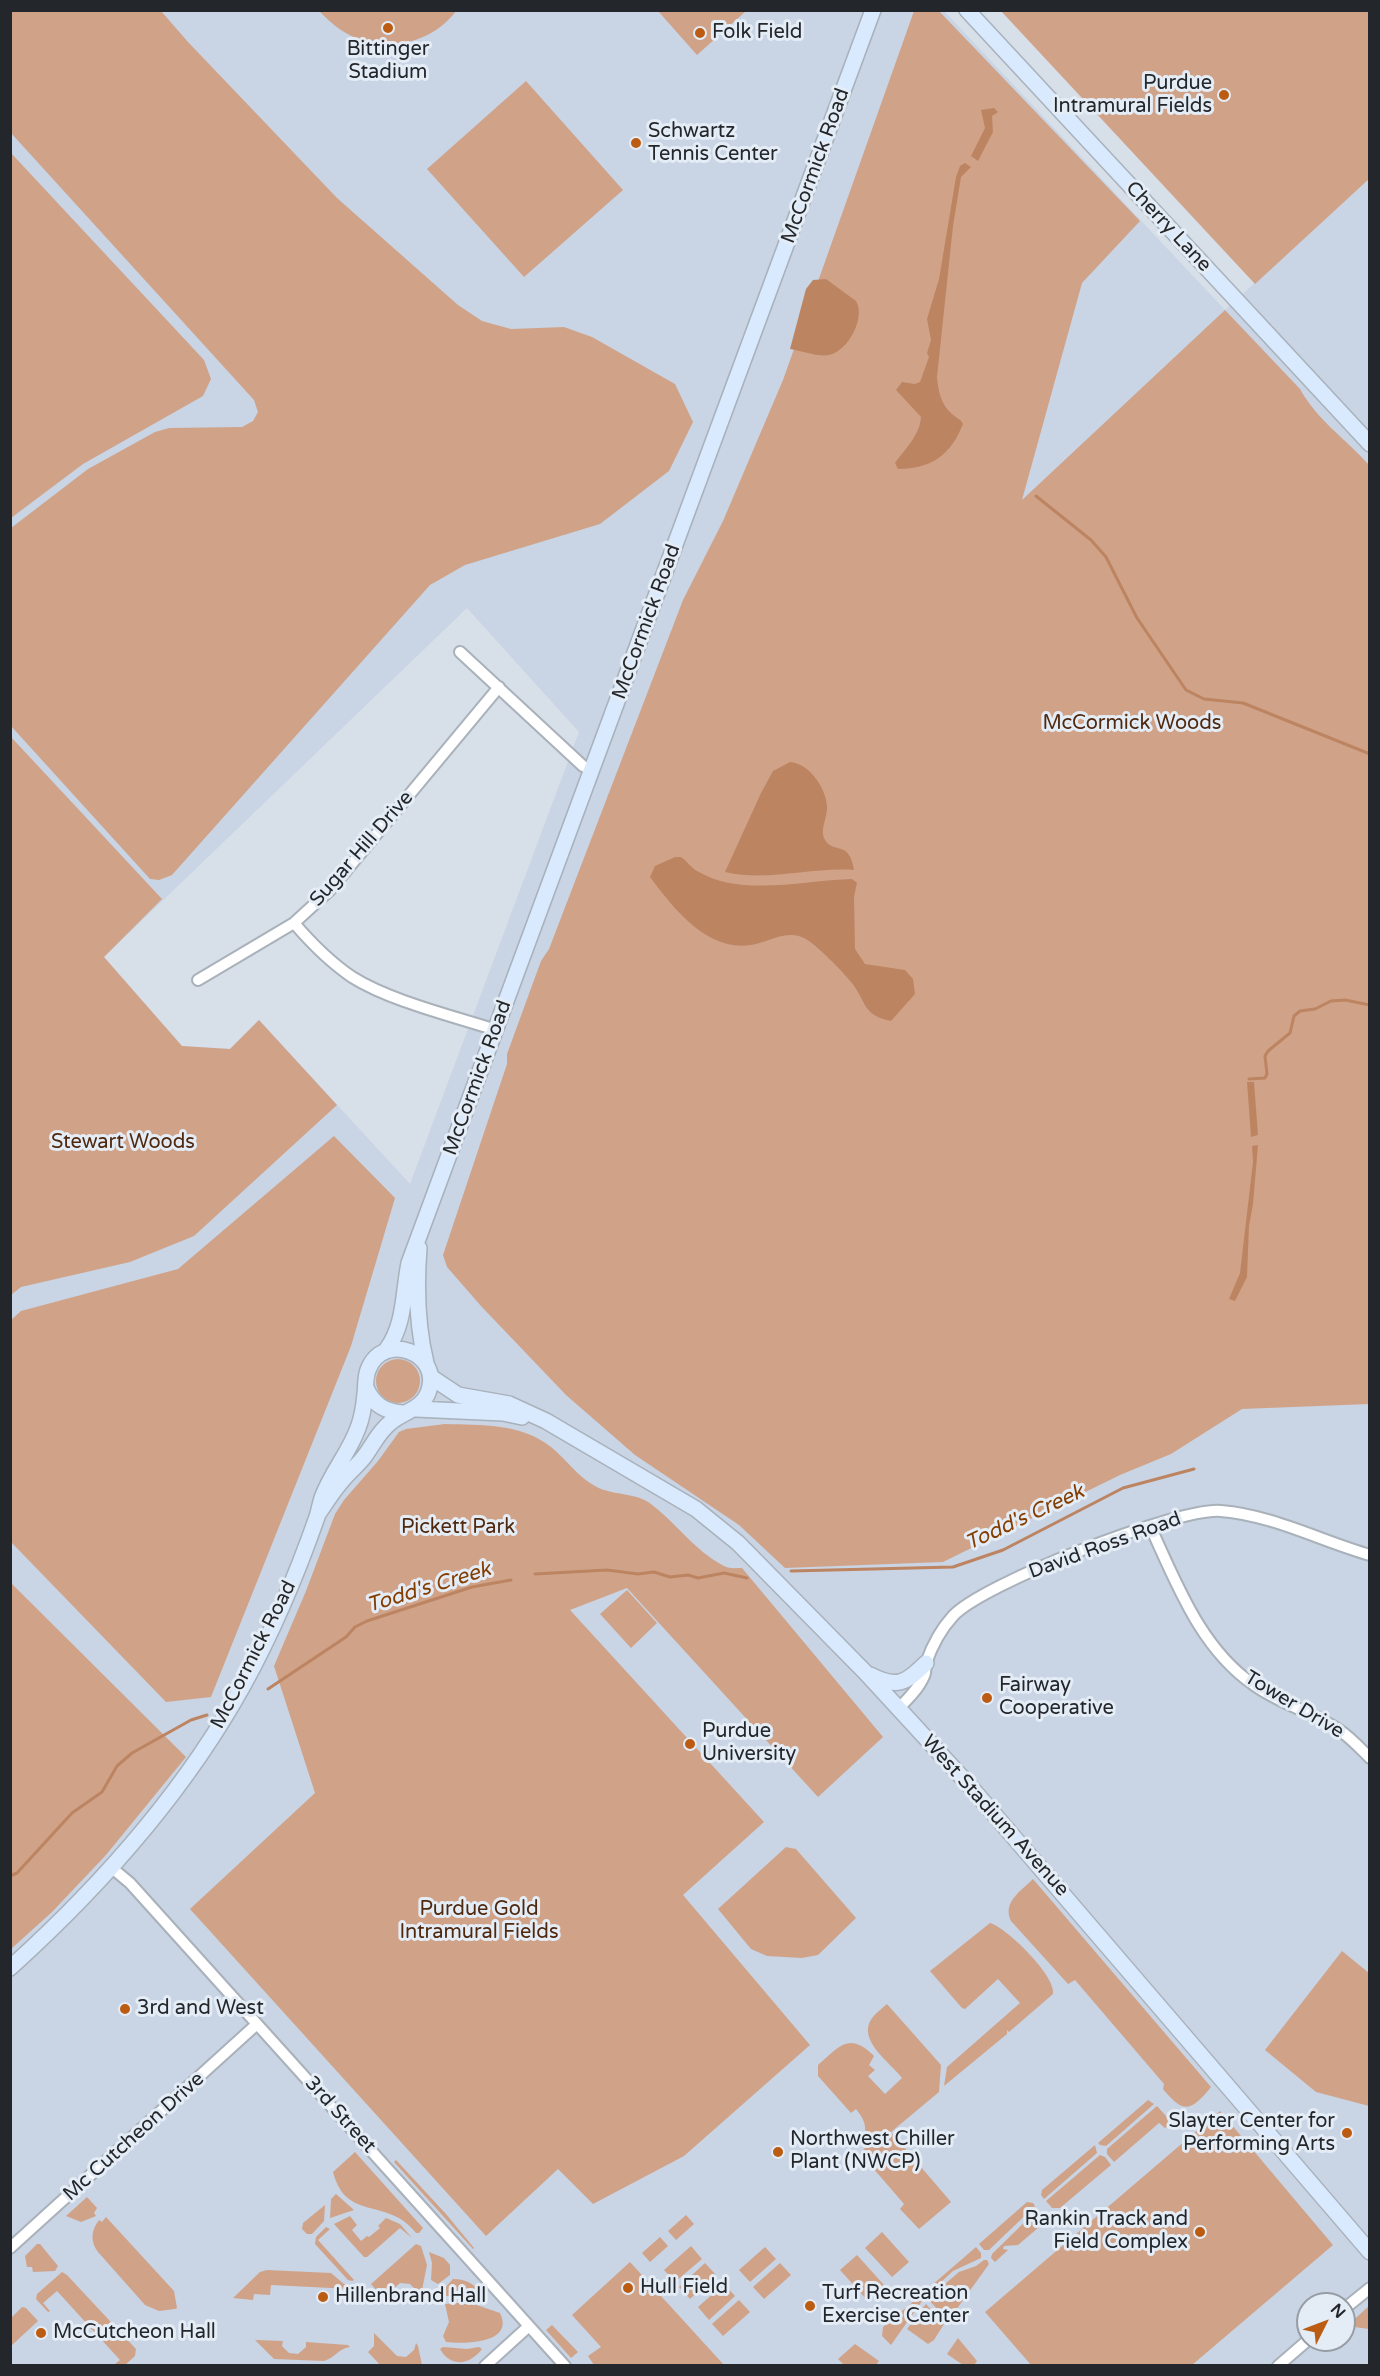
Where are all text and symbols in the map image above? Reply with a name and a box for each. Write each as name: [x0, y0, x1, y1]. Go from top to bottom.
marker: Bittinger Stadium: [381, 21, 395, 35]
place label: Folk Field: [712, 21, 802, 45]
marker: Folk Field: [693, 26, 707, 40]
place label: Bittinger Stadium: [347, 38, 429, 85]
place label: Purdue Intramural Fields: [1053, 72, 1212, 119]
street label: McCormick Road: [777, 85, 855, 247]
marker: Purdue Intramural Fields: [1217, 88, 1231, 102]
place label: Schwartz Tennis Center: [648, 120, 778, 167]
marker: Schwartz Tennis Center: [629, 136, 643, 150]
street label: Cherry Lane: [1120, 177, 1216, 277]
street label: McCormick Road: [608, 541, 686, 703]
park label: McCormick Woods: [1043, 712, 1221, 736]
street label: Sugar Hill Drive: [305, 786, 419, 912]
street label: McCormick Road: [439, 997, 517, 1159]
park label: Stewart Woods: [51, 1131, 195, 1155]
water label: Todd's Creek: [962, 1479, 1088, 1557]
street label: David Ross Road: [1026, 1507, 1184, 1585]
park label: Pickett Park: [401, 1516, 515, 1540]
water label: Todd's Creek: [364, 1557, 494, 1619]
street label: McCormick Road: [206, 1577, 302, 1733]
street label: Tower Drive: [1240, 1666, 1348, 1744]
place label: Fairway Cooperative: [999, 1674, 1114, 1721]
marker: Fairway Cooperative: [980, 1691, 994, 1705]
place label: Purdue University: [702, 1720, 796, 1767]
street label: West Stadium Avenue: [916, 1730, 1074, 1902]
marker: Purdue University: [683, 1737, 697, 1751]
park label: Purdue Gold Intramural Fields: [400, 1898, 558, 1945]
place label: 3rd and West: [137, 1997, 264, 2021]
marker: 3rd and West: [118, 2002, 132, 2016]
street label: Mc Cutcheon Drive: [59, 2067, 209, 2207]
street label: 3rd Street: [299, 2072, 381, 2158]
place label: Slayter Center for Performing Arts: [1169, 2110, 1335, 2157]
marker: Slayter Center for Performing Arts: [1340, 2126, 1354, 2140]
place label: Northwest Chiller Plant (NWCP): [790, 2128, 955, 2175]
marker: Northwest Chiller Plant (NWCP): [771, 2145, 785, 2159]
place label: Rankin Track and Field Complex: [1024, 2208, 1188, 2255]
marker: Rankin Track and Field Complex: [1193, 2225, 1207, 2239]
place label: Hull Field: [640, 2276, 728, 2300]
marker: Hull Field: [621, 2281, 635, 2295]
place label: Turf Recreation Exercise Center: [822, 2282, 969, 2329]
place label: Hillenbrand Hall: [335, 2285, 486, 2309]
marker: Hillenbrand Hall: [316, 2290, 330, 2304]
north arrow: [1296, 2292, 1356, 2352]
marker: Turf Recreation Exercise Center: [803, 2299, 817, 2313]
text: N: [1326, 2300, 1350, 2323]
place label: McCutcheon Hall: [53, 2321, 216, 2345]
marker: McCutcheon Hall: [34, 2326, 48, 2340]

